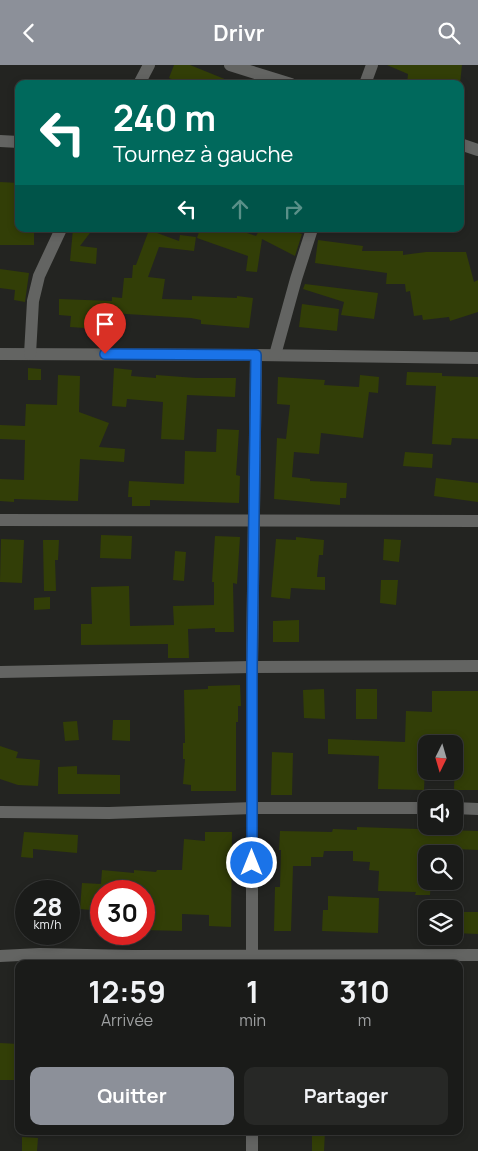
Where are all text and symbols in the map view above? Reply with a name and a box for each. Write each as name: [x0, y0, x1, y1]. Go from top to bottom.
text: Drivr: [213, 18, 265, 48]
icon: back: [15, 19, 43, 47]
icon: search: [435, 19, 463, 47]
text: 240 m: [113, 94, 216, 142]
icon: left: [30, 100, 95, 165]
text: Tournez à gauche: [113, 139, 293, 169]
icon: left: [173, 195, 201, 223]
icon: ahead: [226, 195, 254, 223]
icon: right: [279, 195, 307, 223]
pin: [84, 303, 126, 354]
icon: arrive: [91, 310, 119, 338]
north arrow: [418, 735, 462, 780]
map controls: [418, 735, 463, 945]
button: sound: [418, 790, 463, 835]
position arrow: [225, 836, 277, 888]
button: search: [418, 845, 463, 890]
speed limit sign: 30: [90, 880, 155, 945]
text: 28: [32, 889, 63, 924]
button: layers: [418, 900, 463, 945]
text: km/h: [34, 916, 61, 933]
text: 12:59: [88, 971, 166, 1012]
text: 1: [246, 971, 259, 1012]
text: 310: [339, 971, 390, 1012]
text: Arrivée: [101, 1009, 153, 1031]
text: min: [239, 1009, 266, 1031]
text: m: [358, 1009, 371, 1031]
button: Quitter: [30, 1067, 234, 1125]
button: Partager: [244, 1067, 448, 1125]

